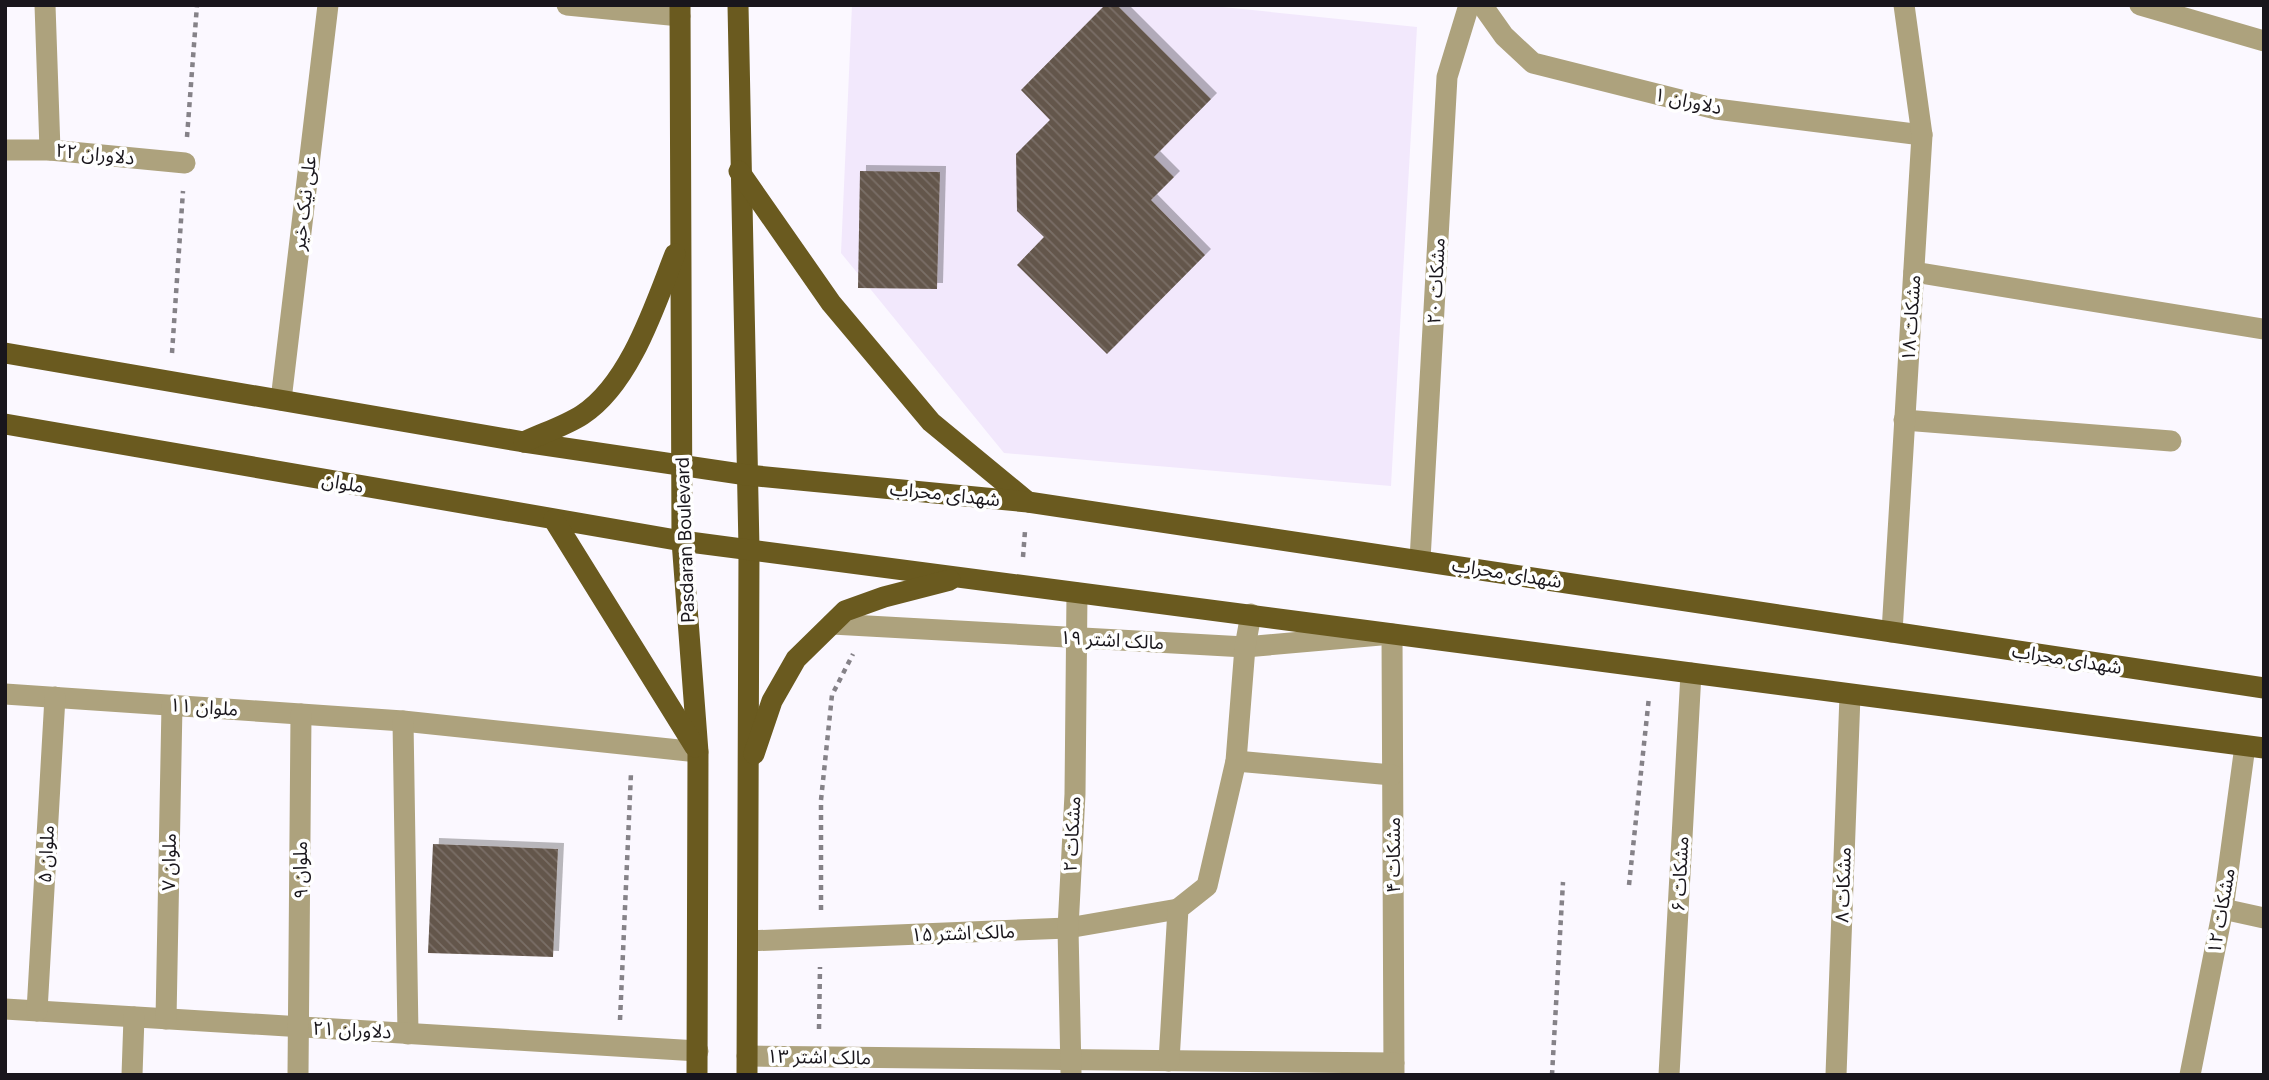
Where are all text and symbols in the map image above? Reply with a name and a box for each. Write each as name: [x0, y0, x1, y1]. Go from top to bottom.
street label: دلاوران ۱: [1652, 83, 1724, 119]
street label: دلاوران ۲۲: [54, 138, 136, 170]
street label: علی نیک خیر: [287, 154, 321, 253]
street label: مشکات ۲۰: [1422, 237, 1450, 325]
street label: مشکات ۱۸: [1897, 274, 1925, 362]
street label: Pasdaran Boulevard: [671, 457, 699, 623]
street label: ملوان: [320, 468, 366, 498]
street label: شهدای محراب: [889, 477, 1001, 511]
street label: شهدای محراب: [1450, 553, 1564, 593]
street label: مالک اشتر ۱۹: [1059, 626, 1165, 654]
street label: شهدای محراب: [2010, 639, 2124, 679]
street label: ملوان ۱۱: [169, 693, 239, 721]
street label: مشکات ۲: [1059, 796, 1085, 872]
street label: مشکات ۴: [1382, 817, 1405, 893]
street label: ملوان ۵: [33, 825, 59, 883]
street label: ملوان ۷: [157, 833, 181, 891]
street label: مشکات ۶: [1667, 836, 1693, 912]
street label: ملوان ۹: [289, 841, 312, 899]
street label: مشکات ۸: [1830, 847, 1856, 923]
street label: مشکات ۱۲: [2202, 866, 2240, 956]
street label: مالک اشتر ۱۵: [911, 920, 1015, 946]
street label: دلاوران ۲۱: [312, 1016, 392, 1044]
street label: مالک اشتر ۱۳: [767, 1045, 871, 1069]

